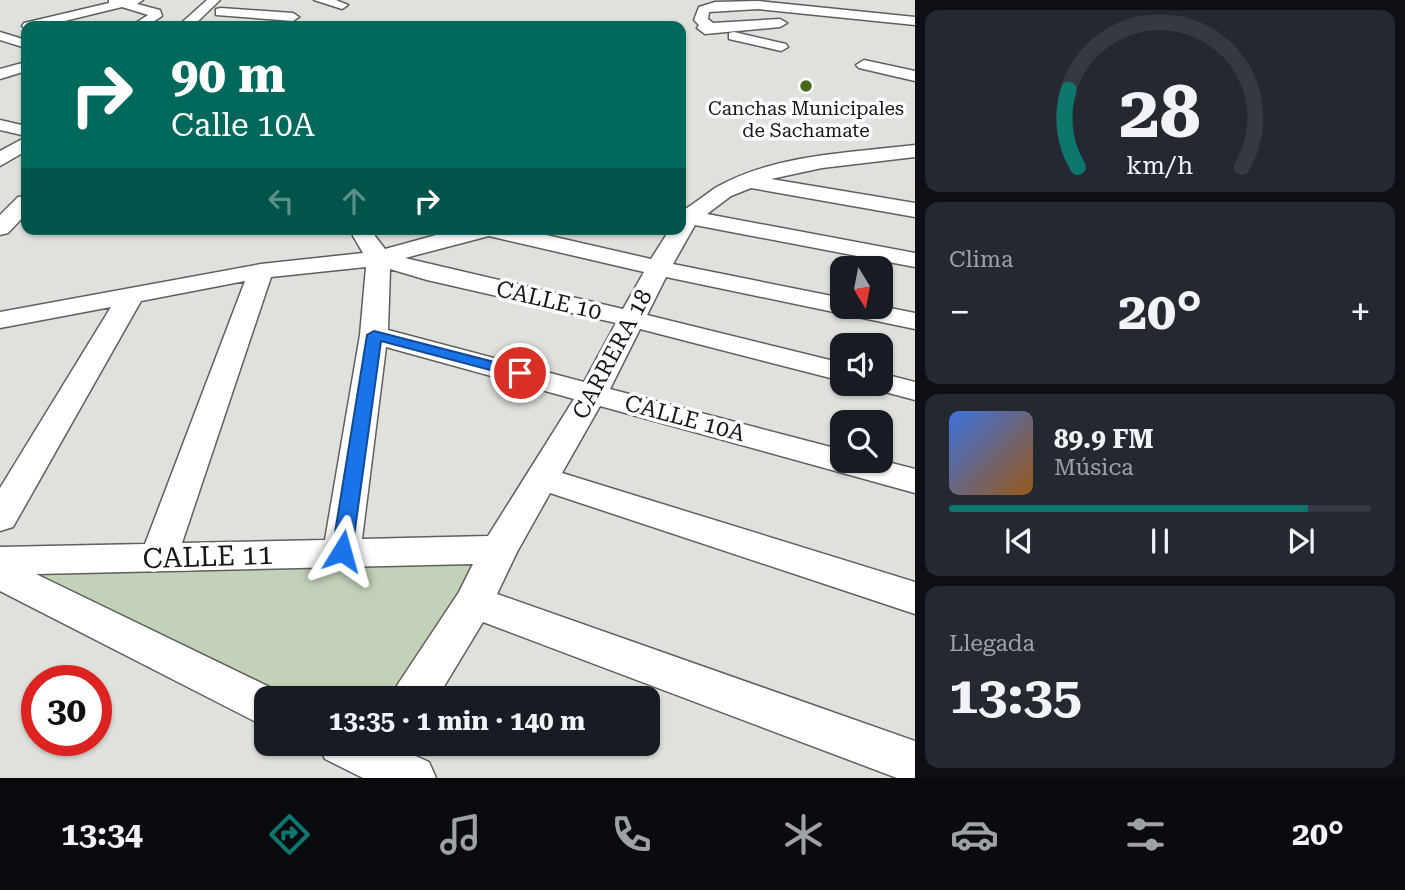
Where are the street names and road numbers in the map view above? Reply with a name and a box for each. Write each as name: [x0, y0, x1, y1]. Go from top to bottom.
street label: CALLE 10: [494, 275, 604, 326]
street label: CARRERA 18: [567, 285, 658, 424]
street label: CALLE 10A: [622, 389, 748, 447]
street label: CALLE 11: [142, 538, 274, 575]

